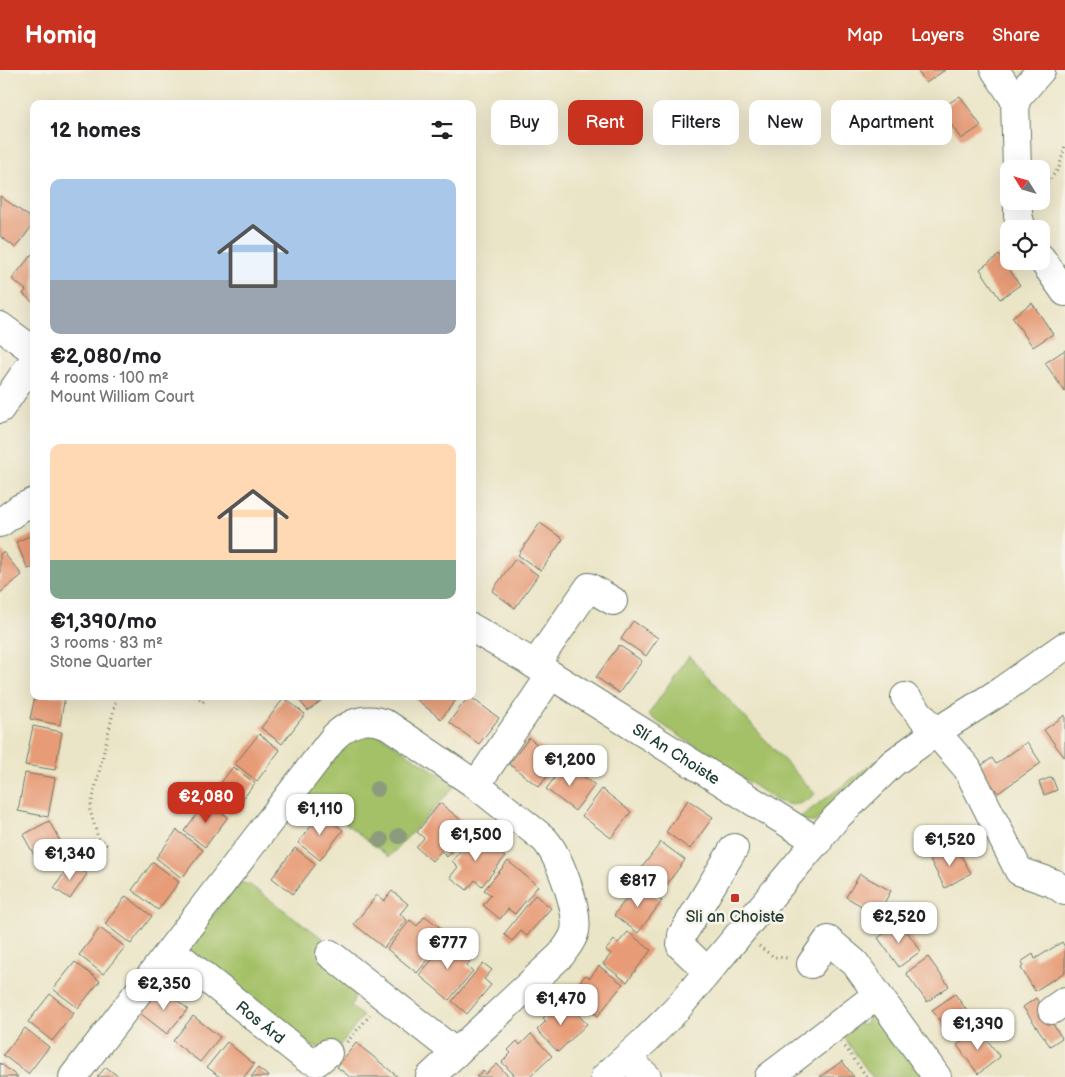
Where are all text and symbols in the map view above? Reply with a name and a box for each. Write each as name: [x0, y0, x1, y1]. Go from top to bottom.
text: Homiq: [25, 21, 97, 50]
text: Map: [847, 25, 883, 46]
text: Layers: [911, 25, 964, 46]
text: Share: [992, 25, 1040, 46]
chip: Buy: [491, 100, 558, 145]
chip: Rent: [568, 100, 643, 145]
chip: Filters: [653, 100, 739, 145]
chip: New: [749, 100, 821, 145]
chip: Apartment: [831, 100, 952, 145]
icon: filters: [428, 116, 456, 144]
text: 12 homes: [50, 118, 141, 143]
north arrow: [1000, 160, 1050, 210]
map controls: [1000, 160, 1050, 270]
icon: home: [208, 211, 298, 301]
button: locate: [1000, 220, 1050, 270]
text: €2,080/mo: [50, 344, 162, 369]
text: 4 rooms · 100 m²: [50, 369, 169, 388]
text: Mount William Court: [50, 388, 194, 407]
icon: home: [208, 476, 298, 566]
text: €1,390/mo: [50, 609, 157, 634]
text: 3 rooms · 83 m²: [50, 634, 163, 653]
text: Stone Quarter: [50, 653, 152, 672]
street label: Slí An Choiste: [629, 720, 723, 789]
pin: €1,200: [529, 744, 611, 787]
text: €1,200: [544, 751, 596, 770]
pin: €2,080: [165, 782, 247, 824]
text: €2,080: [179, 788, 233, 807]
pin: €1,110: [279, 794, 361, 836]
text: €1,110: [297, 800, 343, 819]
pin: €1,500: [435, 820, 517, 862]
pin: €1,520: [909, 824, 991, 867]
text: €1,500: [450, 826, 502, 845]
text: €1,520: [925, 831, 975, 850]
pin: €1,340: [29, 838, 111, 881]
text: €1,340: [44, 845, 96, 864]
pin: €817: [608, 866, 668, 908]
text: €817: [619, 872, 657, 891]
marker: Sli an Choiste: [729, 892, 741, 904]
pin: €2,520: [858, 902, 940, 944]
place label: Sli an Choiste: [686, 908, 785, 927]
text: €2,520: [872, 908, 926, 927]
pin: €777: [418, 928, 478, 970]
text: €777: [429, 934, 467, 953]
pin: €2,350: [123, 968, 205, 1011]
text: €2,350: [137, 975, 191, 994]
pin: €1,470: [520, 984, 602, 1026]
text: €1,470: [536, 990, 586, 1009]
street label: Ros Árd: [232, 998, 288, 1048]
pin: €1,390: [937, 1008, 1019, 1051]
text: €1,390: [952, 1015, 1004, 1034]

